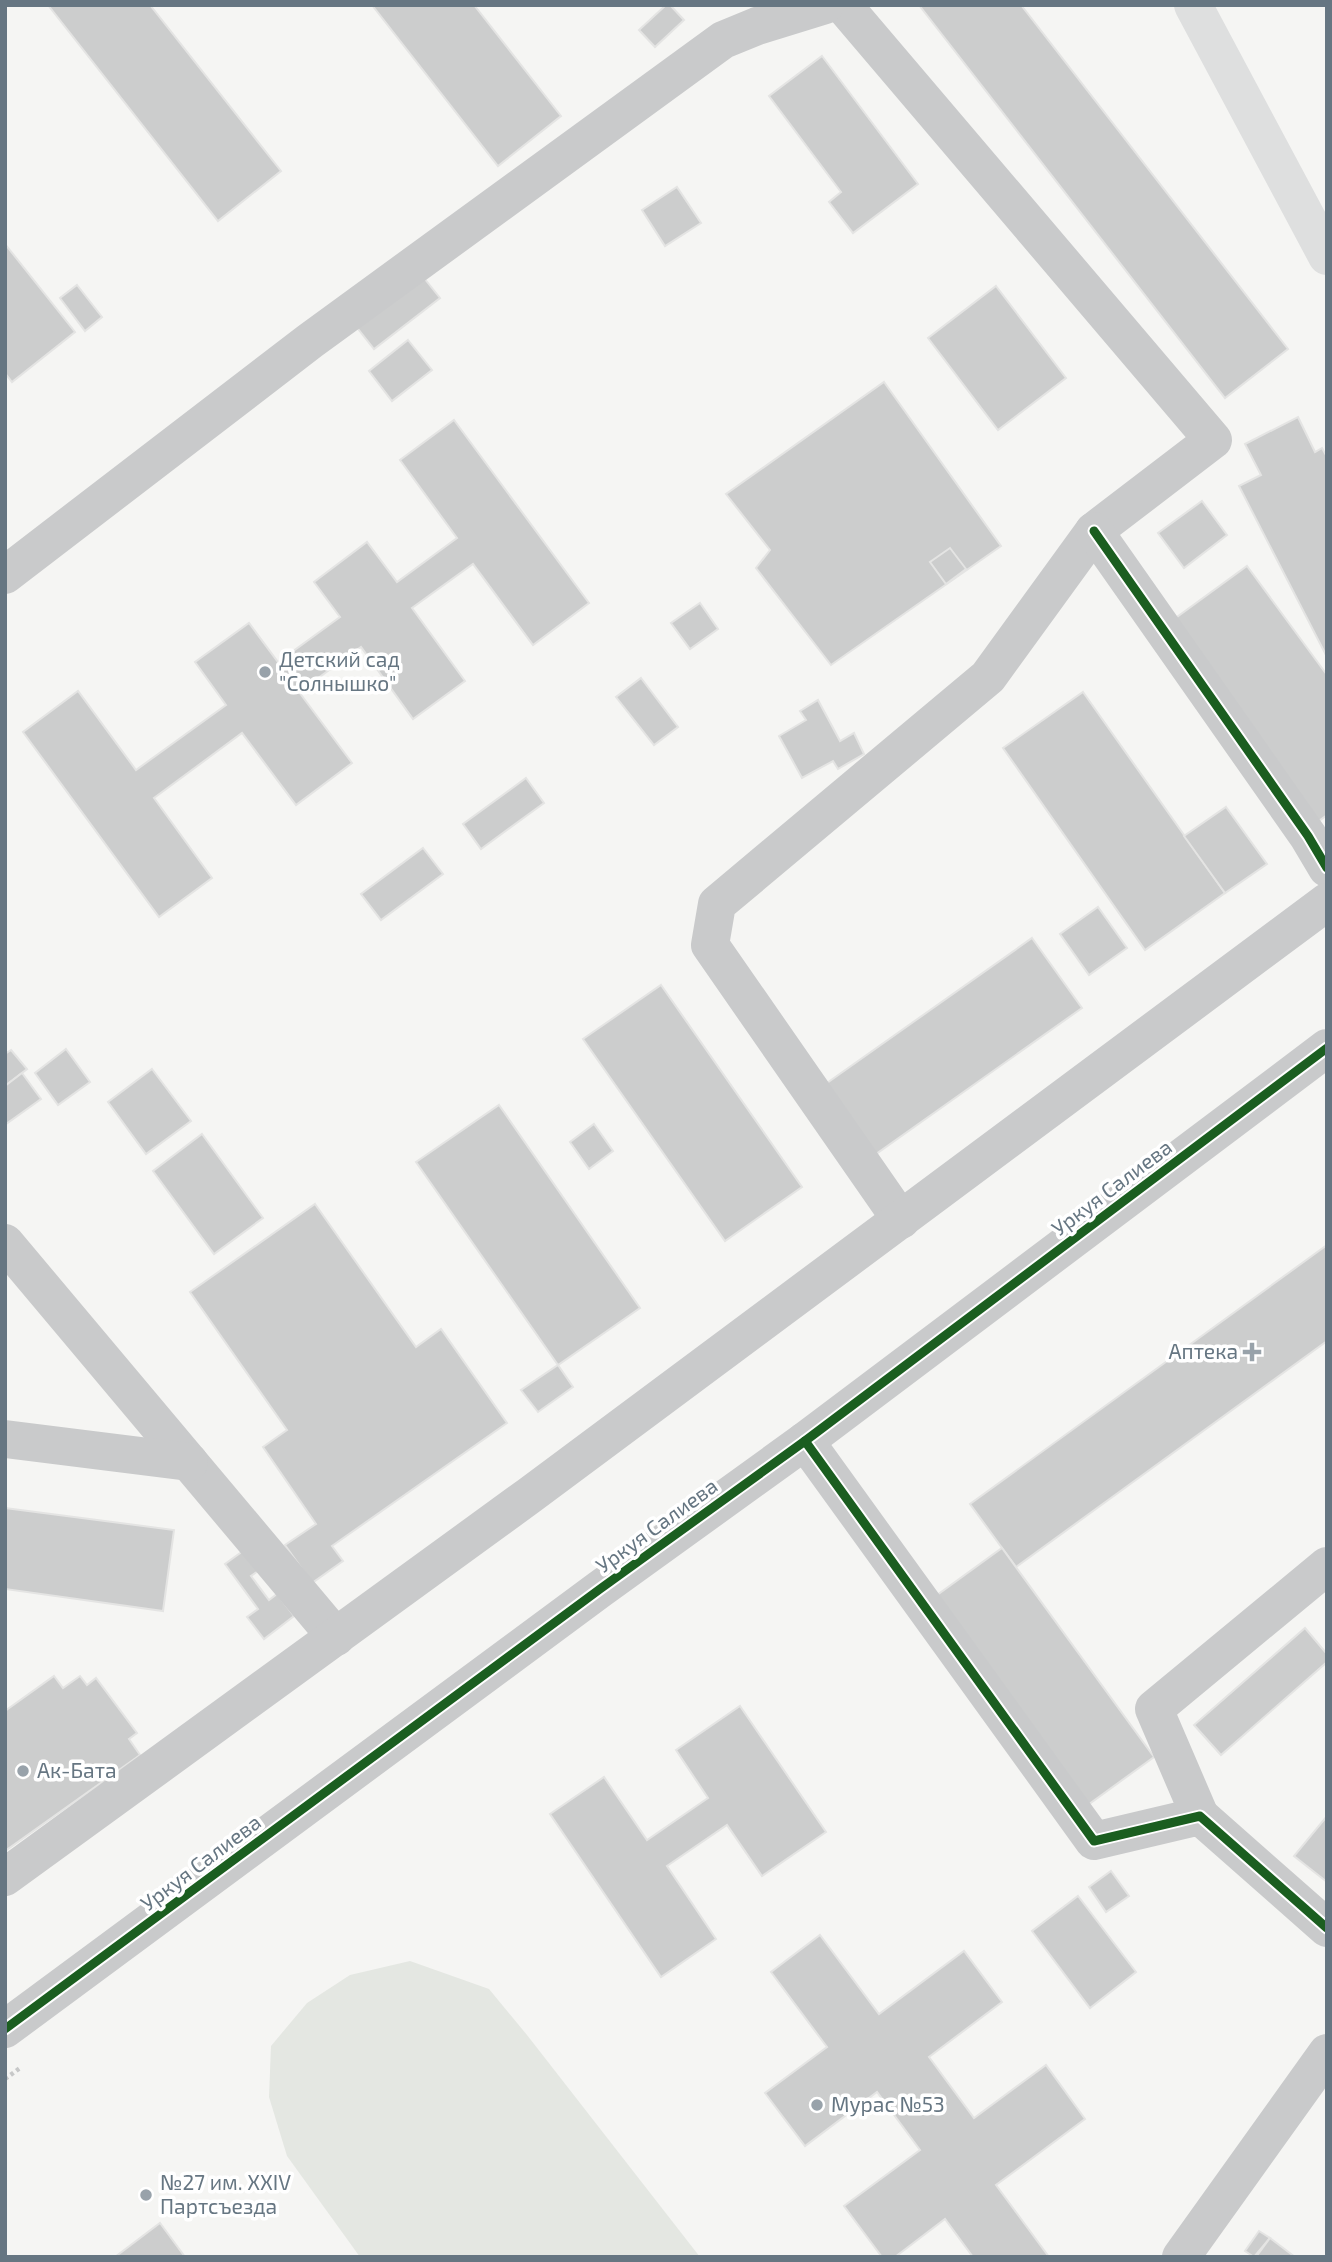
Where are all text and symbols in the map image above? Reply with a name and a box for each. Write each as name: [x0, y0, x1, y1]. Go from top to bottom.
place label: Детский сад "Солнышко": [279, 646, 400, 695]
marker: Детский сад "Солнышко": [257, 664, 273, 680]
street label: Уркуя Салиева: [1046, 1133, 1177, 1241]
place label: Аптека: [1169, 1338, 1238, 1363]
marker: Аптека: [1244, 1344, 1260, 1360]
street label: Уркуя Салиева: [590, 1472, 722, 1578]
place label: Ак-Бата: [37, 1757, 117, 1782]
marker: Ак-Бата: [15, 1763, 31, 1779]
street label: Уркуя Салиева: [135, 1808, 266, 1916]
place label: Мурас №53: [831, 2091, 945, 2117]
marker: Мурас №53: [809, 2097, 825, 2113]
place label: №27 им. XXIV Партсъезда: [160, 2169, 291, 2218]
marker: №27 им. XXIV Партсъезда: [138, 2187, 154, 2203]

